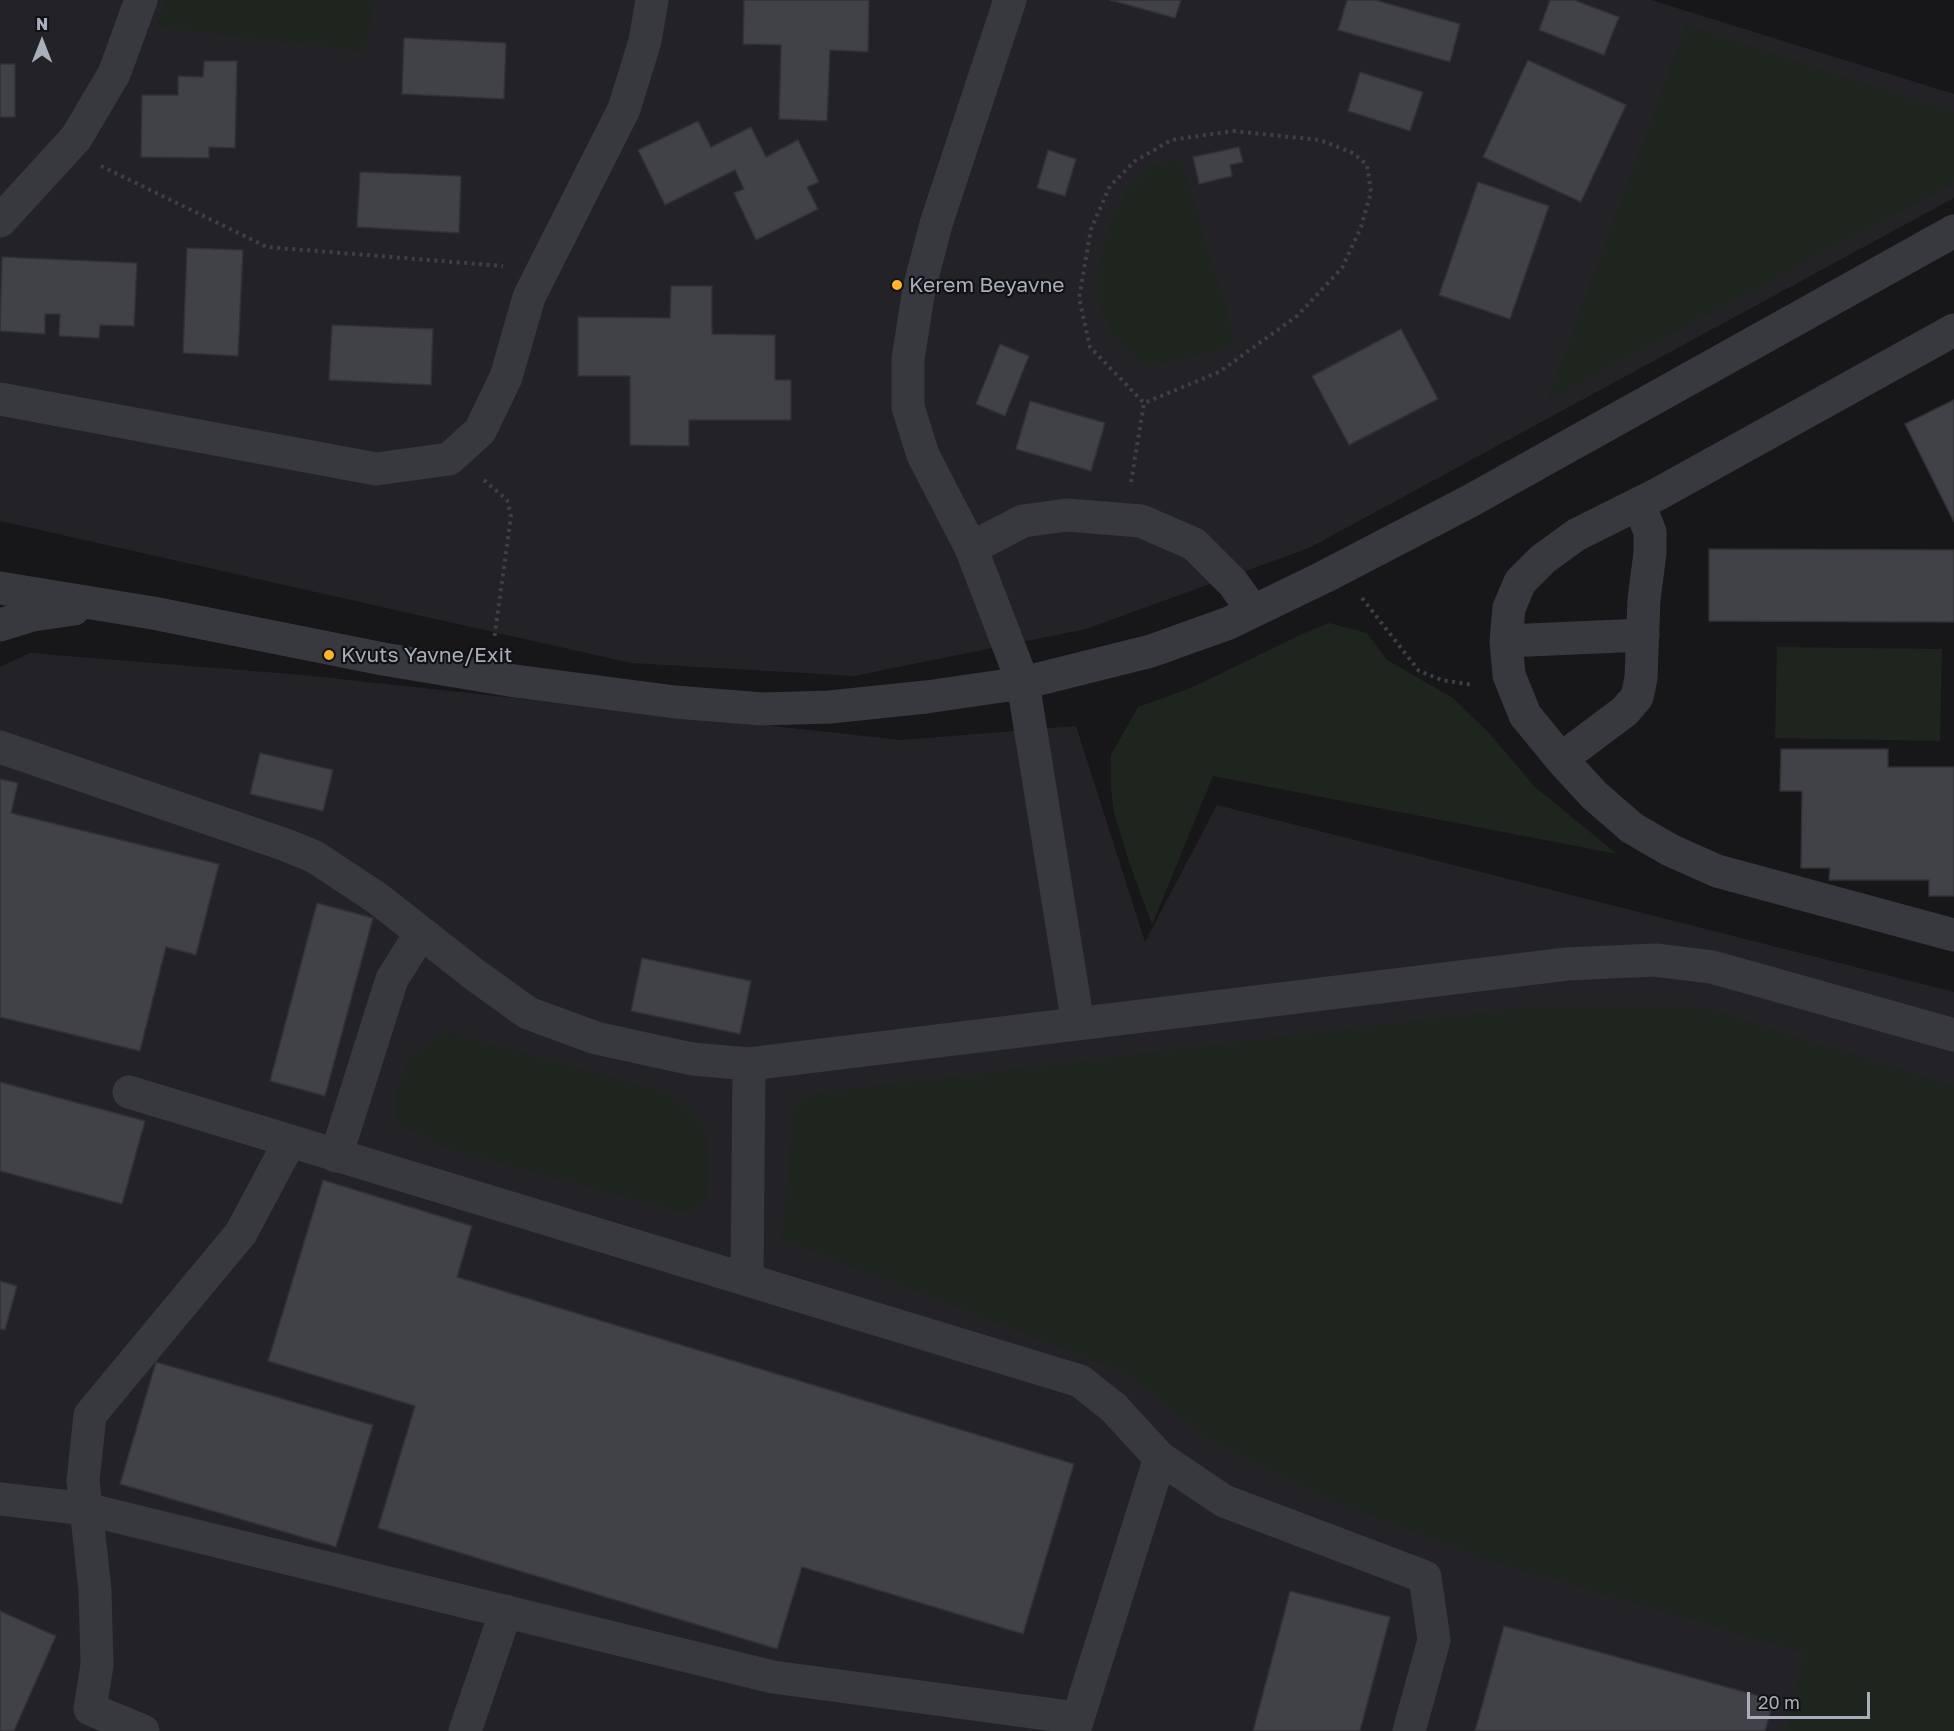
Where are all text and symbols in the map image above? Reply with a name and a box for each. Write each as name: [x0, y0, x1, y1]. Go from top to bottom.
north arrow: [12, 12, 72, 72]
text: N: [36, 14, 48, 34]
place label: Kerem Beyavne: [909, 272, 1065, 298]
marker: Kerem Beyavne: [890, 278, 904, 292]
place label: Kvuts Yavne/Exit: [341, 642, 512, 668]
marker: Kvuts Yavne/Exit: [322, 648, 336, 662]
scale bar: [1750, 1680, 1873, 1718]
text: 20 m: [1758, 1691, 1800, 1713]

